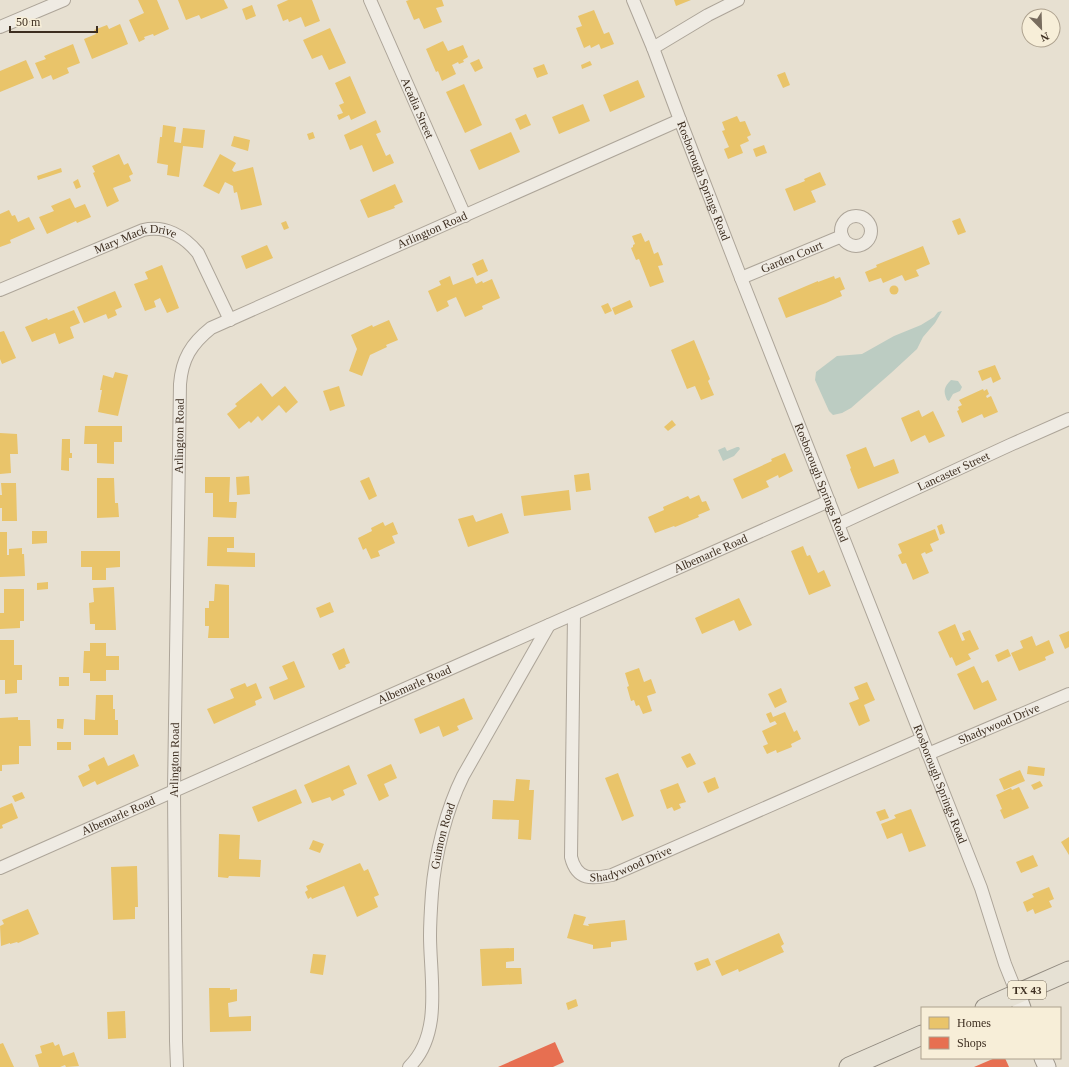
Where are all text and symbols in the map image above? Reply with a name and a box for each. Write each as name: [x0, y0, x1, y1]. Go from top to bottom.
scale bar: [10, 8, 97, 34]
north arrow: [1021, 8, 1061, 48]
text: 50 m: [16, 15, 41, 29]
text: N: [1039, 30, 1051, 44]
street label: Acadia Street: [398, 75, 437, 141]
street label: Rosborough Springs Road: [674, 119, 733, 242]
street label: Arlington Road: [395, 208, 469, 252]
street label: Mary Mack Drive: [92, 222, 179, 257]
street label: Garden Court: [759, 238, 825, 276]
street label: Arlington Road: [172, 398, 187, 474]
street label: Rosborough Springs Road: [792, 421, 851, 544]
street label: Lancaster Street: [915, 448, 992, 494]
street label: Albemarle Road: [672, 531, 749, 576]
street label: Albemarle Road: [375, 662, 453, 707]
street label: Shadywood Drive: [956, 700, 1042, 747]
street label: Arlington Road: [167, 722, 182, 798]
street label: Rosborough Springs Road: [910, 722, 970, 846]
street label: Albemarle Road: [79, 793, 157, 838]
street label: Guimon Road: [428, 801, 458, 870]
street label: Shadywood Drive: [589, 843, 674, 885]
road number: TX 43: [1008, 981, 1046, 999]
legend: [921, 1007, 1061, 1059]
text: Homes: [957, 1016, 991, 1030]
text: Shops: [957, 1036, 987, 1050]

